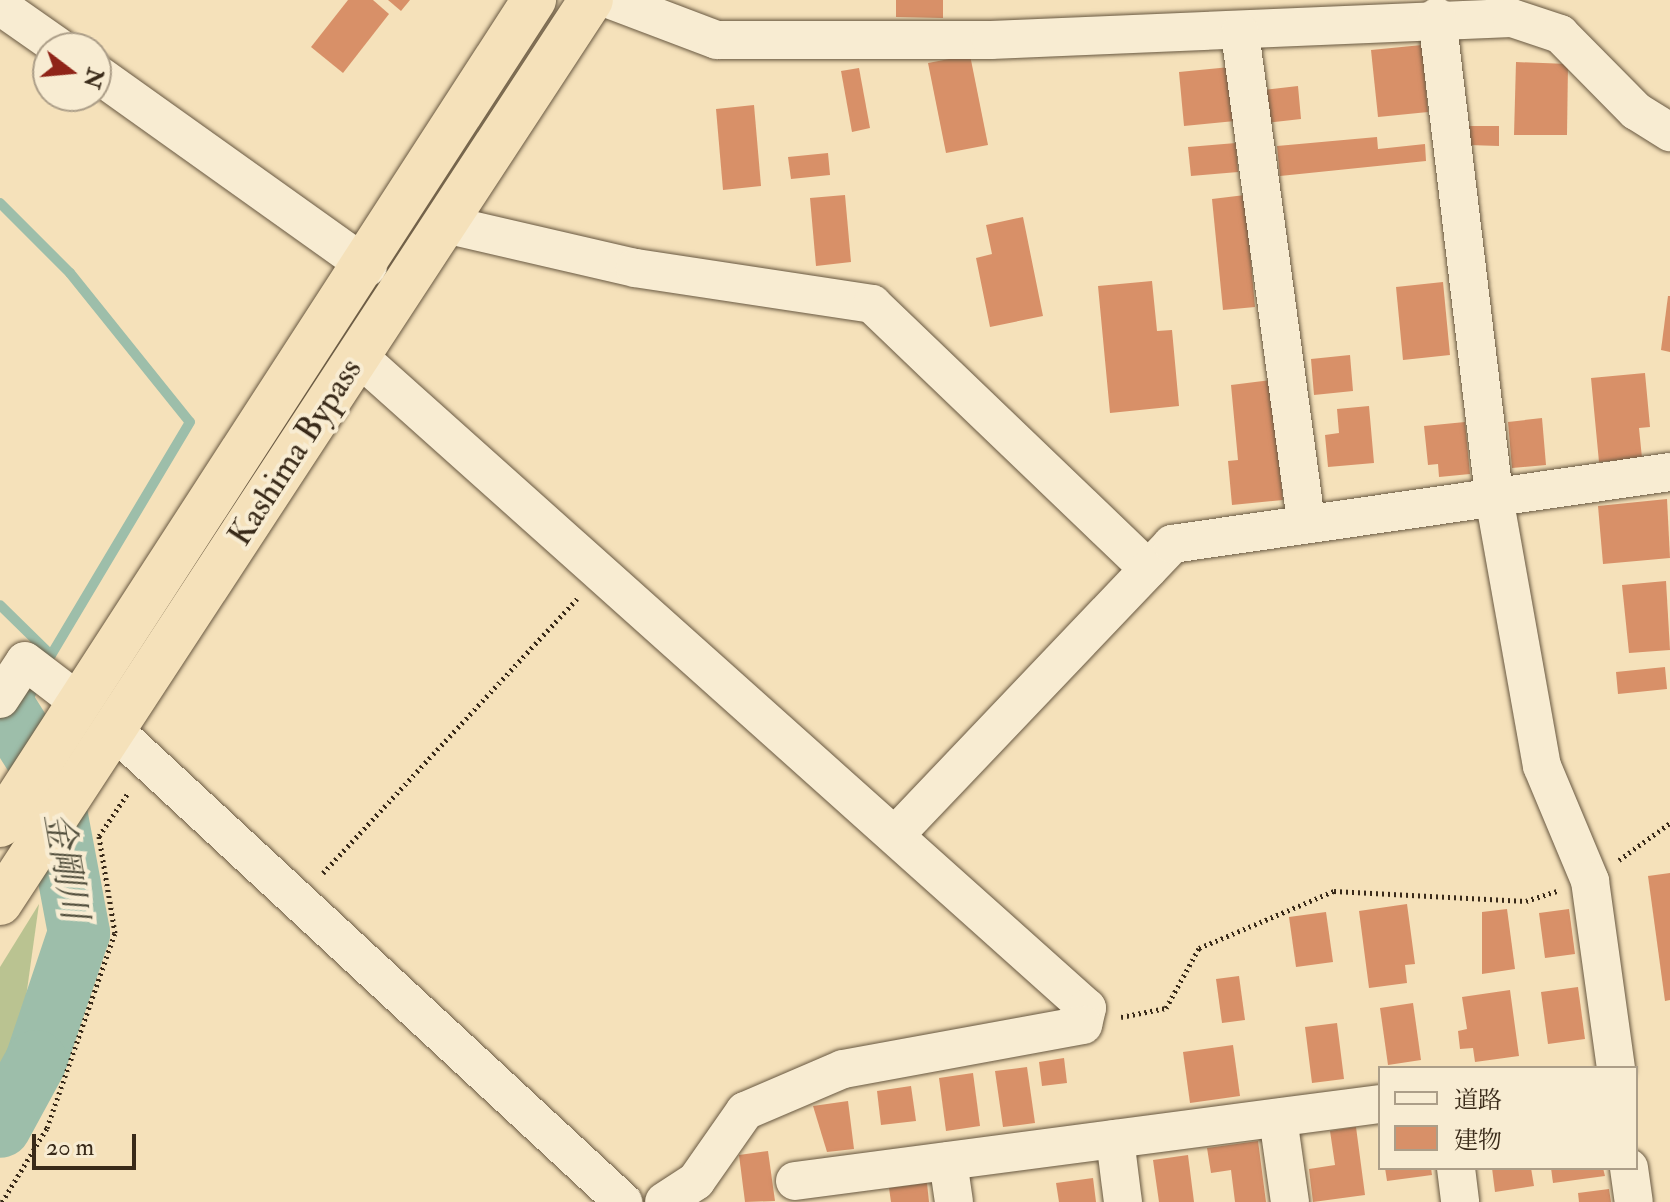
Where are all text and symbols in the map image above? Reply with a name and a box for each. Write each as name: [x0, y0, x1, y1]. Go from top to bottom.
north arrow: [32, 32, 112, 112]
text: N: [77, 65, 109, 91]
street label: Kashima Bypass: [219, 351, 371, 553]
water label: 金剛川: [35, 809, 97, 923]
legend: [1378, 1066, 1638, 1170]
text: 道路: [1454, 1085, 1502, 1116]
scale bar: [36, 1118, 140, 1168]
text: 建物: [1454, 1125, 1502, 1156]
text: 20 m: [46, 1132, 94, 1163]

